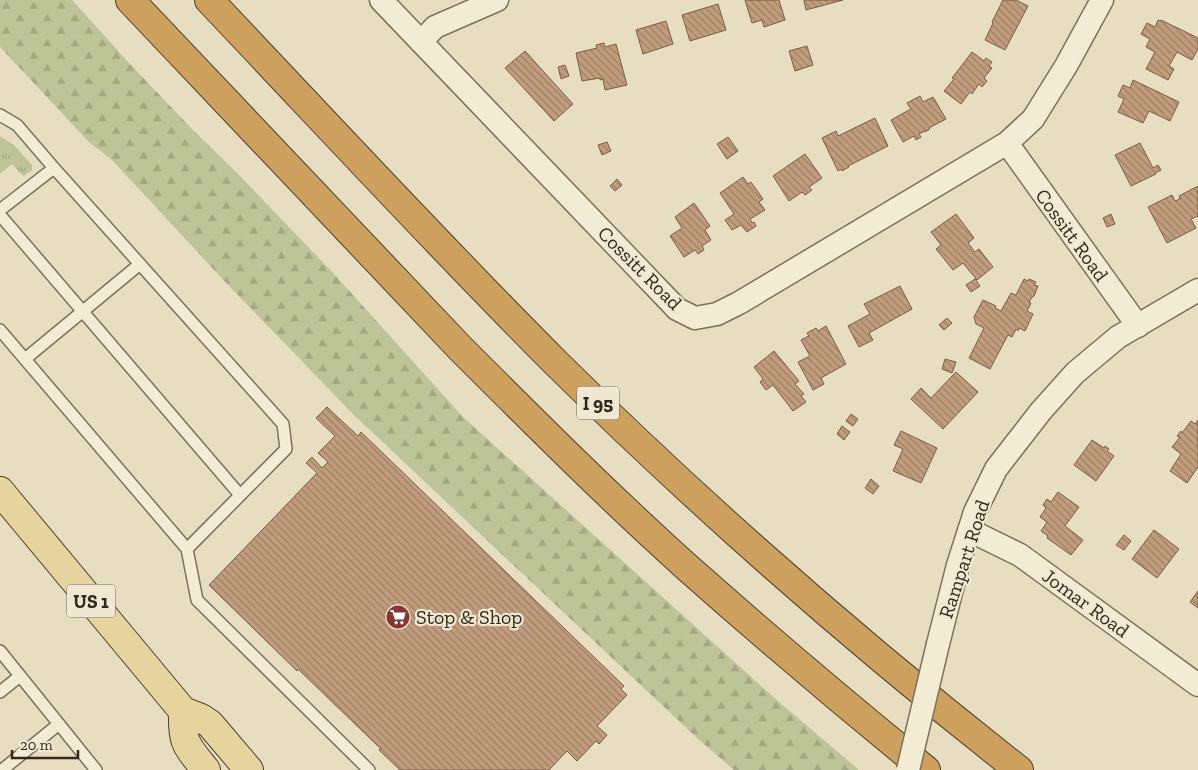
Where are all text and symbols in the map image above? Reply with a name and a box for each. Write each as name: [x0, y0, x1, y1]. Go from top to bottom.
street label: Cossitt Road: [1030, 184, 1114, 286]
street label: Cossitt Road: [593, 221, 687, 315]
road number: I 95: [577, 386, 619, 419]
street label: Rampart Road: [934, 497, 994, 621]
street label: Jomar Road: [1038, 563, 1134, 643]
road number: US 1: [67, 584, 115, 618]
supermarket icon: Stop & Shop: [385, 604, 411, 630]
place label: Stop & Shop: [416, 605, 522, 629]
scale bar: [12, 728, 79, 760]
text: 20 m: [20, 736, 53, 754]

